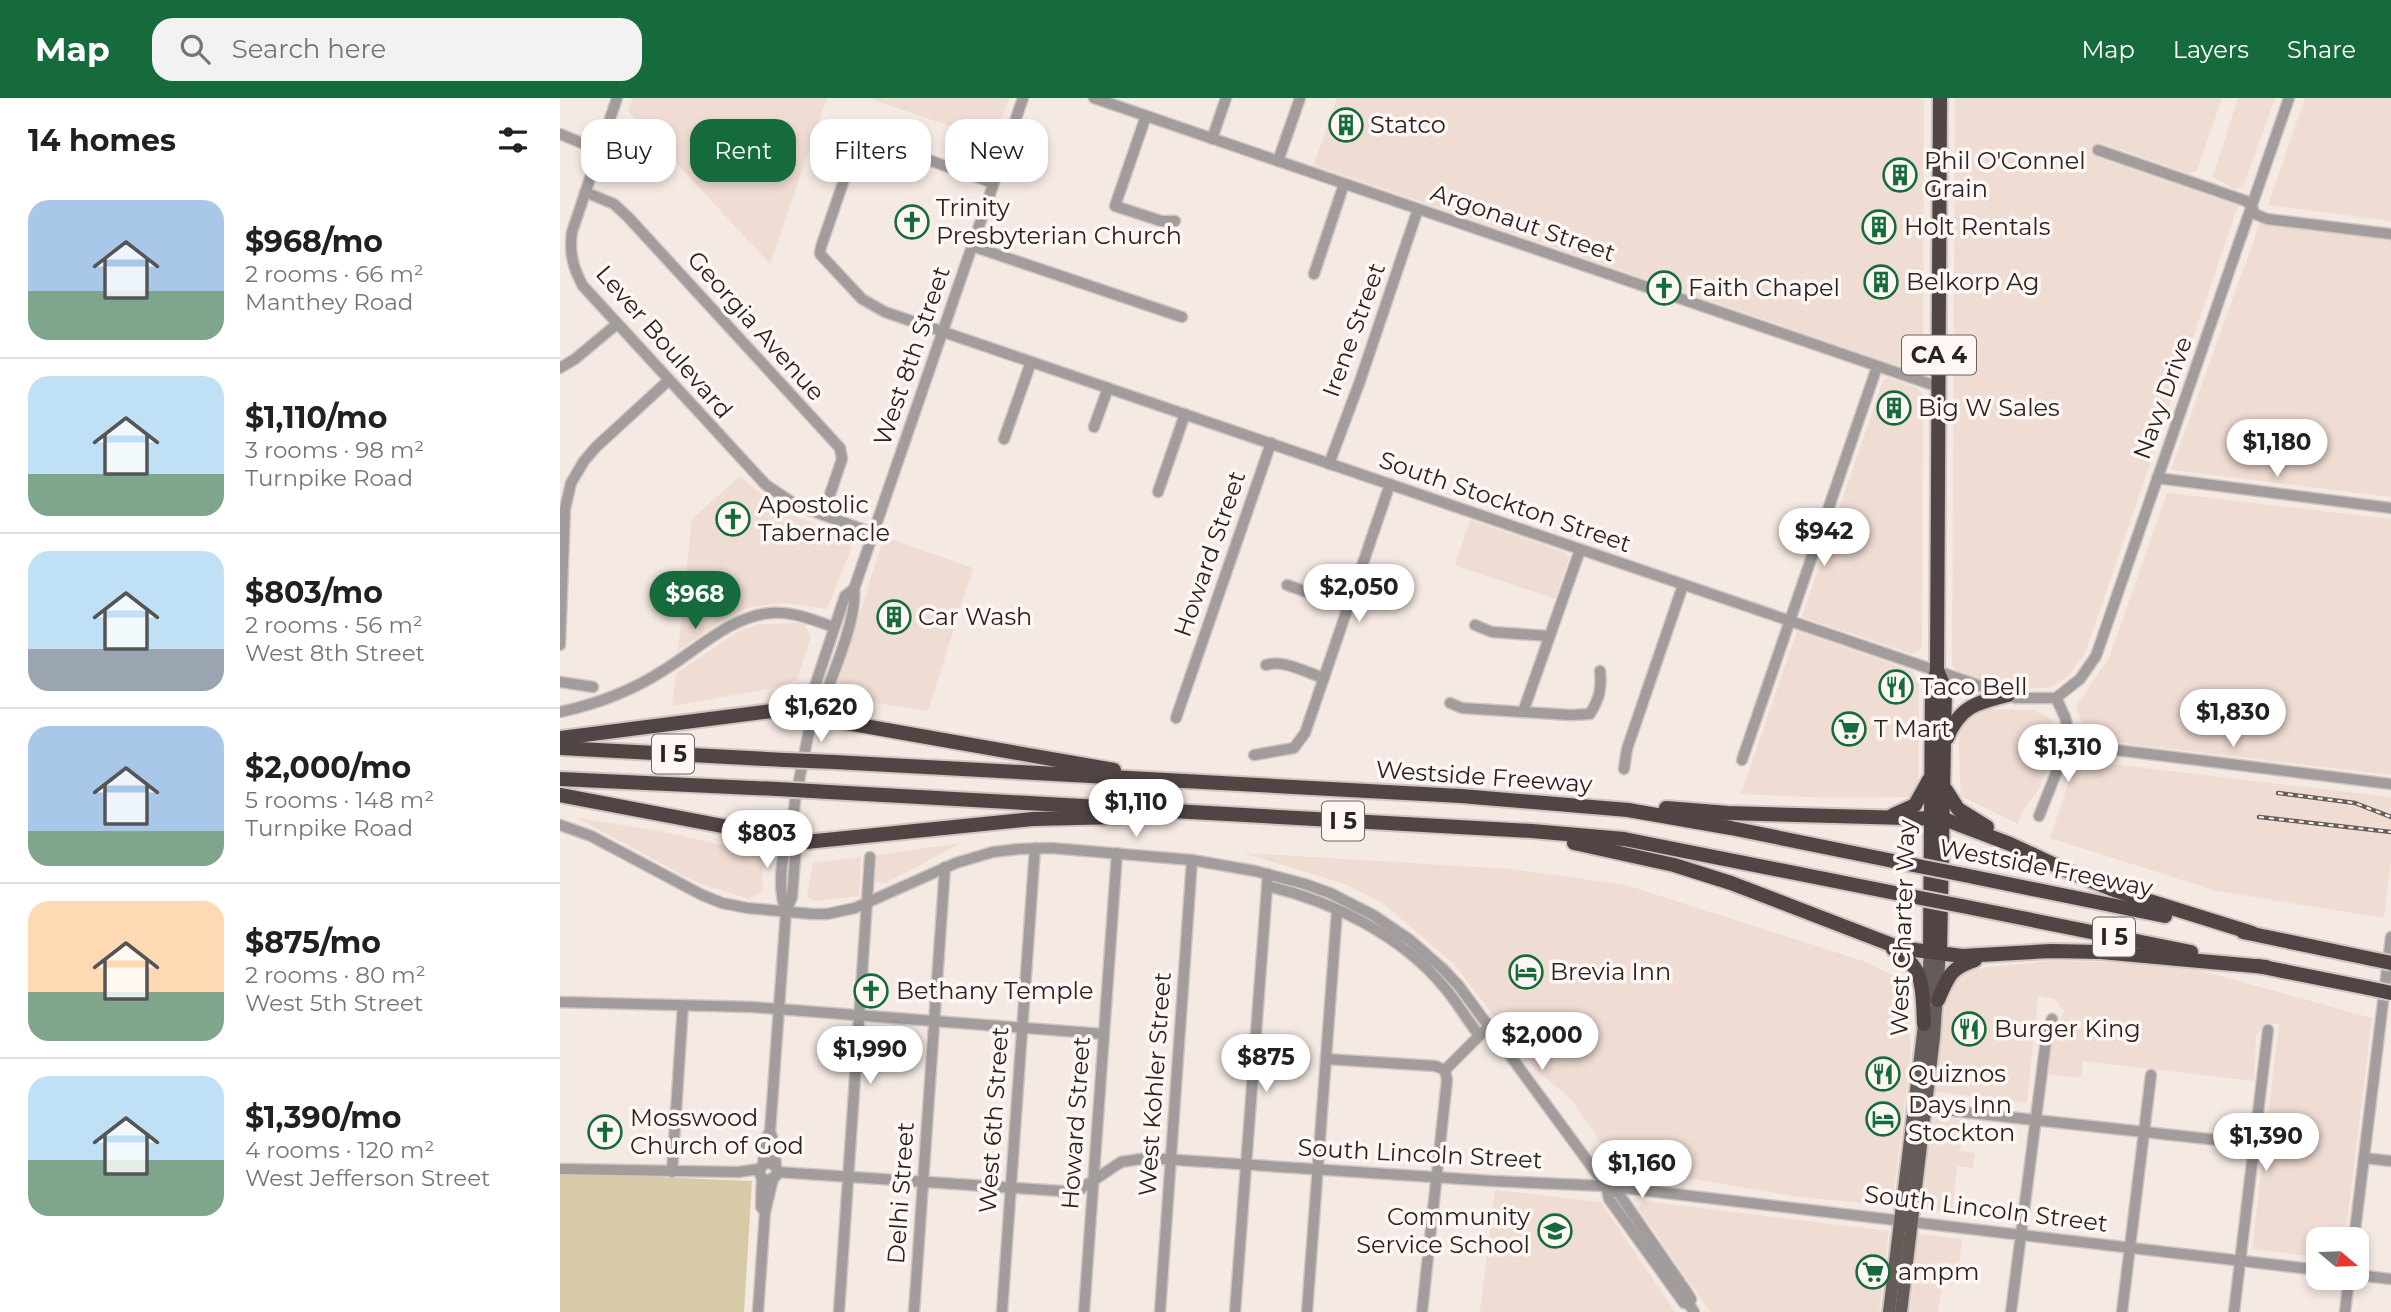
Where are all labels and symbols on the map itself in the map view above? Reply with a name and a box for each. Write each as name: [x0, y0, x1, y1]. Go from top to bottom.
building icon: Statco: [1327, 106, 1365, 144]
place label: Statco: [1370, 110, 1446, 139]
place label: Phil O'Connel Grain: [1924, 146, 2086, 203]
building icon: Phil O'Connel Grain: [1881, 156, 1919, 194]
street label: Argonaut Street: [1427, 177, 1619, 268]
place label: Trinity Presbyterian Church: [936, 193, 1182, 250]
church icon: Trinity Presbyterian Church: [893, 203, 931, 241]
building icon: Holt Rentals: [1860, 208, 1898, 246]
place label: Holt Rentals: [1904, 212, 2051, 241]
street label: Georgia Avenue: [682, 245, 831, 406]
street label: Lever Boulevard: [590, 259, 739, 424]
street label: Irene Street: [1316, 259, 1391, 401]
street label: West 8th Street: [867, 262, 956, 449]
building icon: Belkorp Ag: [1862, 263, 1900, 301]
place label: Belkorp Ag: [1906, 267, 2039, 296]
church icon: Faith Chapel: [1645, 269, 1683, 307]
place label: Faith Chapel: [1688, 273, 1840, 302]
street label: Navy Drive: [2127, 333, 2198, 463]
road number: CA 4: [1902, 336, 1976, 374]
building icon: Big W Sales: [1875, 389, 1913, 427]
place label: Big W Sales: [1918, 393, 2060, 422]
pin: $1,180: [2220, 420, 2334, 479]
street label: South Stockton Street: [1375, 445, 1635, 558]
street label: Howard Street: [1168, 467, 1252, 641]
place label: Apostolic Tabernacle: [758, 490, 890, 547]
church icon: Apostolic Tabernacle: [714, 500, 752, 538]
pin: $942: [1783, 508, 1865, 568]
pin: $2,050: [1302, 564, 1416, 624]
pin: $968: [654, 572, 736, 631]
building icon: Car Wash: [875, 598, 913, 636]
place label: Car Wash: [918, 602, 1032, 631]
restaurant icon: Taco Bell: [1877, 668, 1915, 706]
place label: Taco Bell: [1920, 672, 2027, 701]
pin: $1,620: [764, 684, 878, 744]
pin: $1,830: [2176, 690, 2290, 749]
supermarket icon: T Mart: [1830, 710, 1868, 748]
place label: T Mart: [1874, 714, 1951, 743]
pin: $1,310: [2011, 724, 2125, 784]
road number: I 5: [652, 734, 694, 774]
street label: Westside Freeway: [1375, 754, 1593, 799]
pin: $1,110: [1079, 780, 1193, 839]
road number: I 5: [1322, 802, 1364, 841]
pin: $803: [726, 810, 808, 870]
street label: West Charter Way: [1884, 819, 1921, 1037]
street label: Westside Freeway: [1937, 833, 2155, 902]
road number: I 5: [2093, 918, 2135, 957]
hotel icon: Brevia Inn: [1507, 953, 1545, 991]
place label: Brevia Inn: [1550, 957, 1671, 986]
street label: West Kohler Street: [1132, 971, 1177, 1197]
church icon: Bethany Temple: [852, 972, 890, 1010]
place label: Bethany Temple: [896, 976, 1093, 1005]
restaurant icon: Burger King: [1950, 1010, 1988, 1048]
pin: $2,000: [1485, 1012, 1599, 1072]
place label: Burger King: [1994, 1014, 2141, 1043]
street label: West 6th Street: [973, 1025, 1015, 1214]
pin: $1,990: [813, 1026, 927, 1086]
pin: $875: [1225, 1034, 1307, 1094]
street label: Howard Street: [1055, 1035, 1096, 1210]
restaurant icon: Quiznos: [1864, 1055, 1902, 1093]
place label: Quiznos: [1908, 1059, 2006, 1088]
place label: Days Inn Stockton: [1908, 1090, 2015, 1147]
hotel icon: Days Inn Stockton: [1864, 1100, 1902, 1138]
place label: Mosswood Church of God: [630, 1103, 804, 1160]
church icon: Mosswood Church of God: [586, 1113, 624, 1151]
pin: $1,390: [2209, 1114, 2323, 1173]
street label: Delhi Street: [881, 1121, 920, 1265]
street label: South Lincoln Street: [1297, 1133, 1543, 1174]
pin: $1,160: [1585, 1140, 1699, 1200]
street label: South Lincoln Street: [1863, 1179, 2110, 1238]
place label: Community Service School: [1356, 1202, 1530, 1259]
school or university icon: Community Service School: [1536, 1212, 1574, 1250]
north arrow: [2306, 1227, 2370, 1290]
supermarket icon: ampm: [1854, 1253, 1892, 1291]
place label: ampm: [1898, 1257, 1979, 1286]

